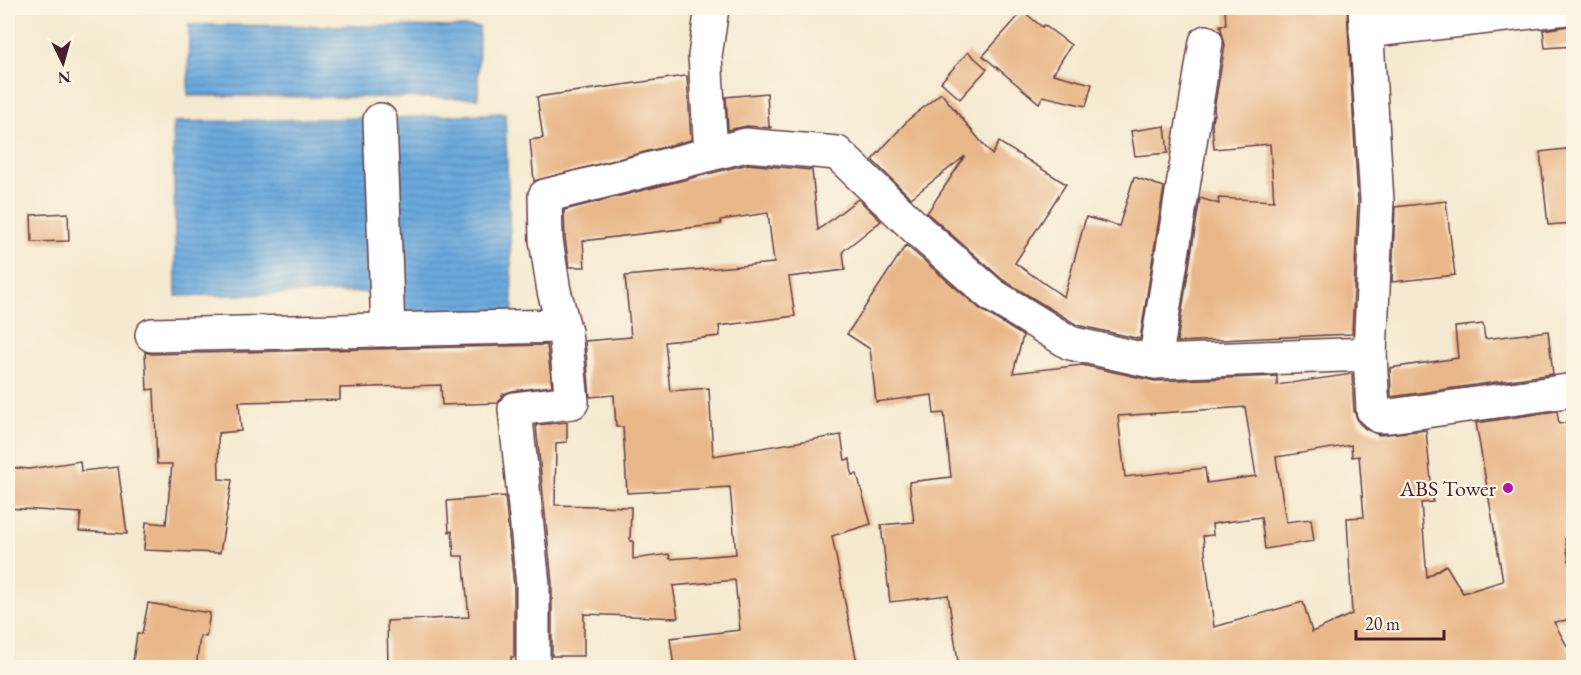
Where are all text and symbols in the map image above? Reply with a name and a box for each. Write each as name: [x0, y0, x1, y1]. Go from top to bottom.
north arrow: [33, 33, 93, 93]
text: N: [57, 66, 72, 88]
place label: ABS Tower: [1399, 474, 1497, 503]
marker: ABS Tower: [1501, 481, 1515, 495]
scale bar: [1356, 603, 1444, 641]
text: 20 m: [1365, 612, 1400, 635]

